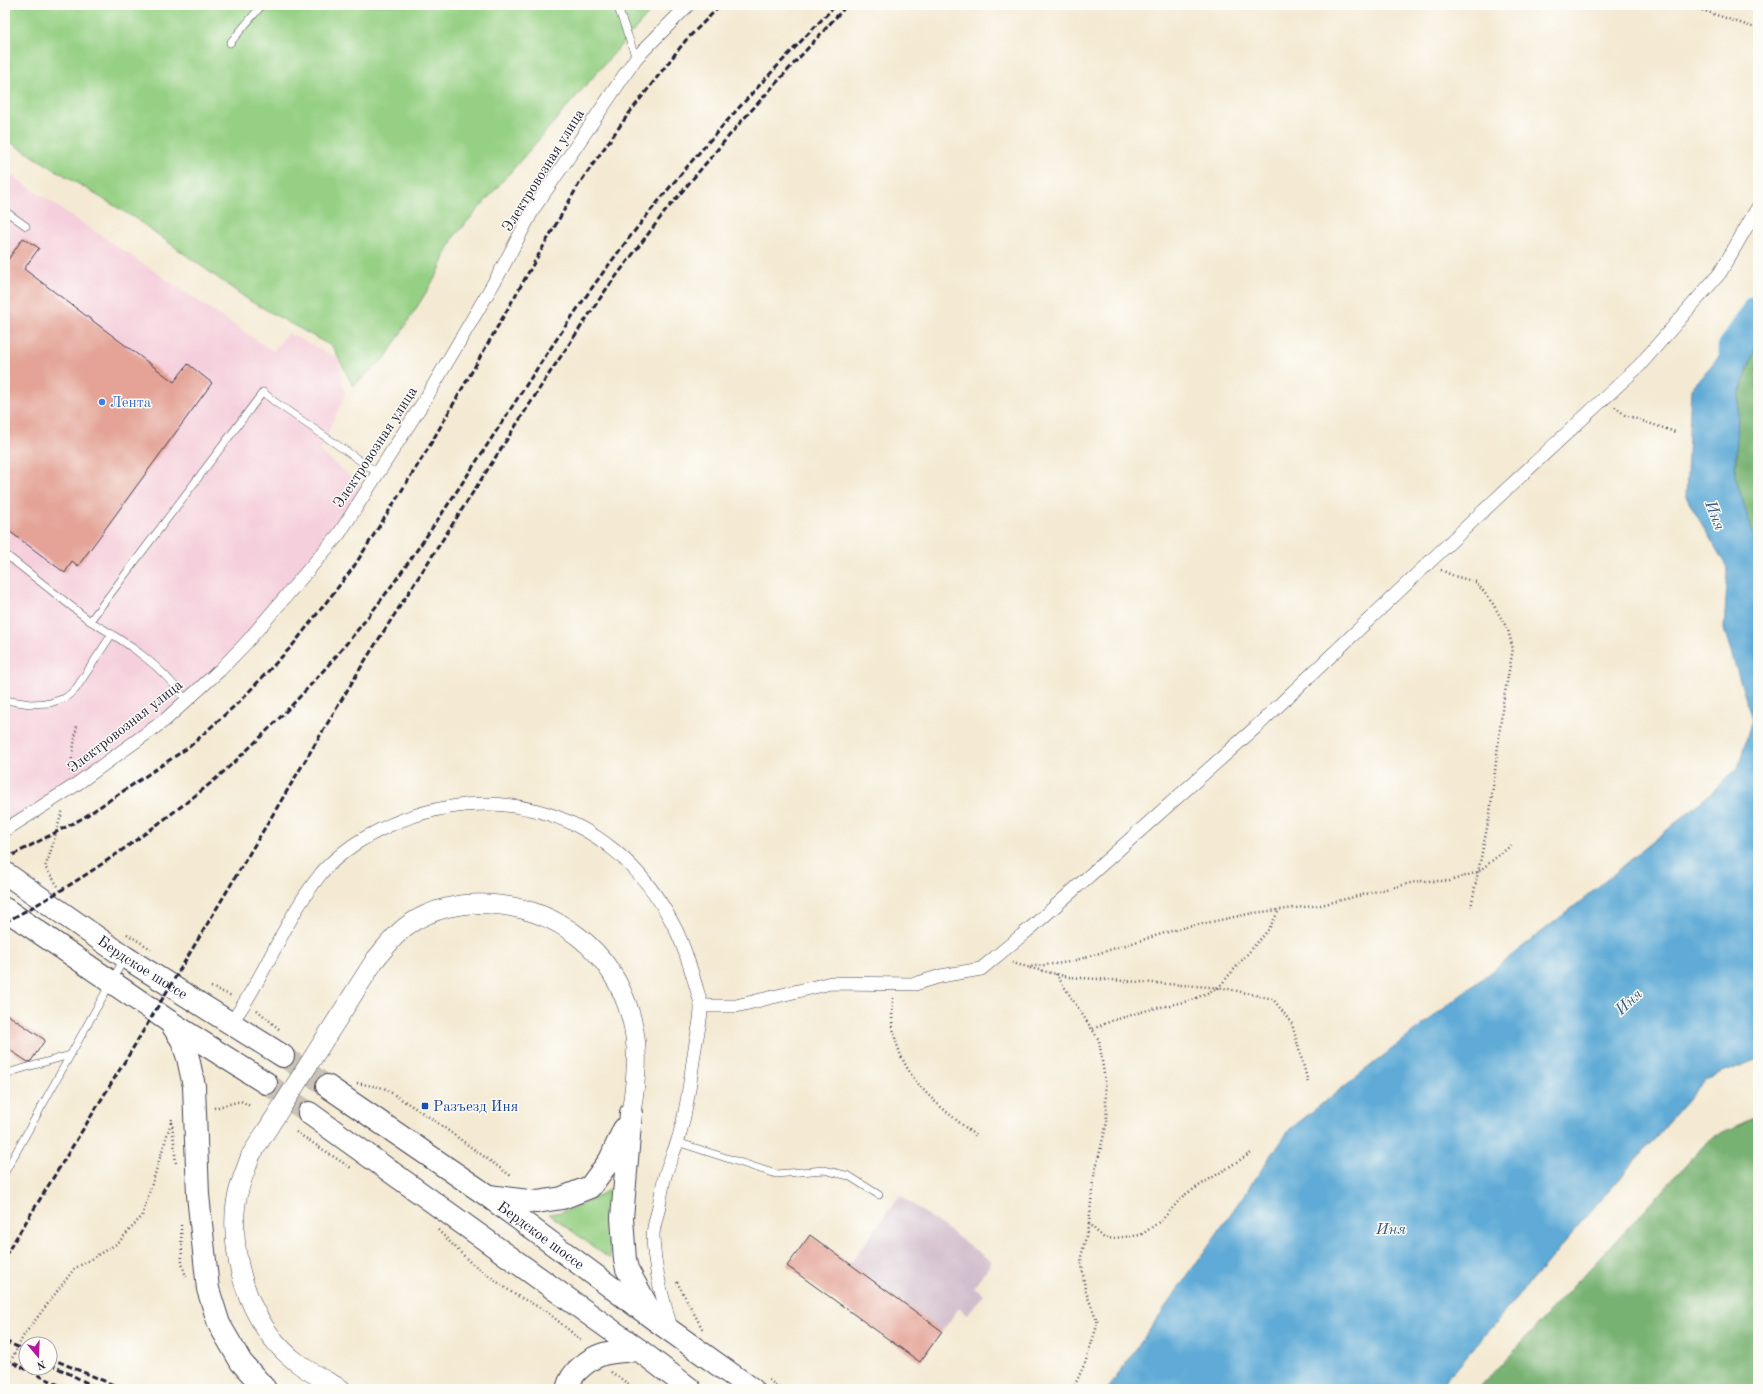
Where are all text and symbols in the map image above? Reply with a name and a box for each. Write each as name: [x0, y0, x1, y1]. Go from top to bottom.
street label: Электровозная улица: [501, 107, 588, 235]
street label: Электровозная улица: [332, 384, 421, 511]
place label: Лента: [110, 396, 152, 411]
marker: Лента: [97, 397, 107, 407]
water label: Иня: [1701, 498, 1727, 533]
street label: Электровозная улица: [66, 677, 187, 777]
street label: Бердское шоссе: [94, 934, 190, 1003]
water label: Иня: [1612, 986, 1646, 1019]
place label: Разъезд Иня: [433, 1100, 519, 1115]
marker: Разъезд Иня: [420, 1101, 430, 1111]
street label: Бердское шоссе: [494, 1200, 586, 1273]
water label: Иня: [1375, 1222, 1407, 1238]
north arrow: [18, 1336, 58, 1376]
text: N: [34, 1357, 47, 1371]

